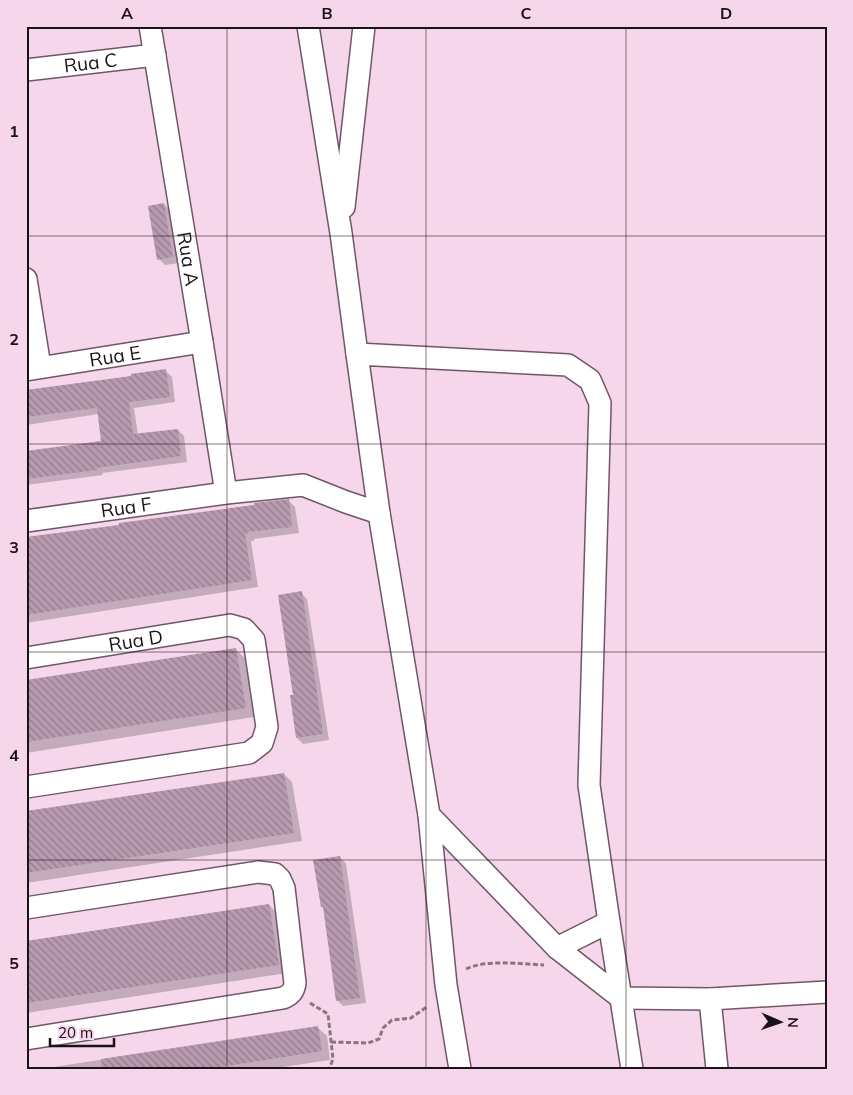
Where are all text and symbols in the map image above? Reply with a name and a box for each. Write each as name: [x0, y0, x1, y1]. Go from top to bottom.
text: A: [121, 3, 133, 23]
text: B: [321, 3, 333, 23]
text: C: [521, 3, 532, 23]
text: D: [720, 3, 732, 23]
street label: Rua C: [63, 47, 119, 78]
text: 1: [9, 121, 19, 141]
street label: Rua A: [172, 230, 205, 288]
text: 2: [9, 329, 19, 349]
street label: Rua E: [87, 340, 142, 372]
street label: Rua F: [99, 492, 153, 522]
text: 3: [9, 537, 19, 557]
street label: Rua D: [107, 624, 164, 656]
text: 4: [9, 745, 19, 765]
text: 5: [9, 953, 19, 973]
north arrow: [756, 998, 806, 1048]
scale bar: [50, 1015, 114, 1047]
text: N: [784, 1017, 802, 1028]
text: 20 m: [58, 1023, 93, 1042]

